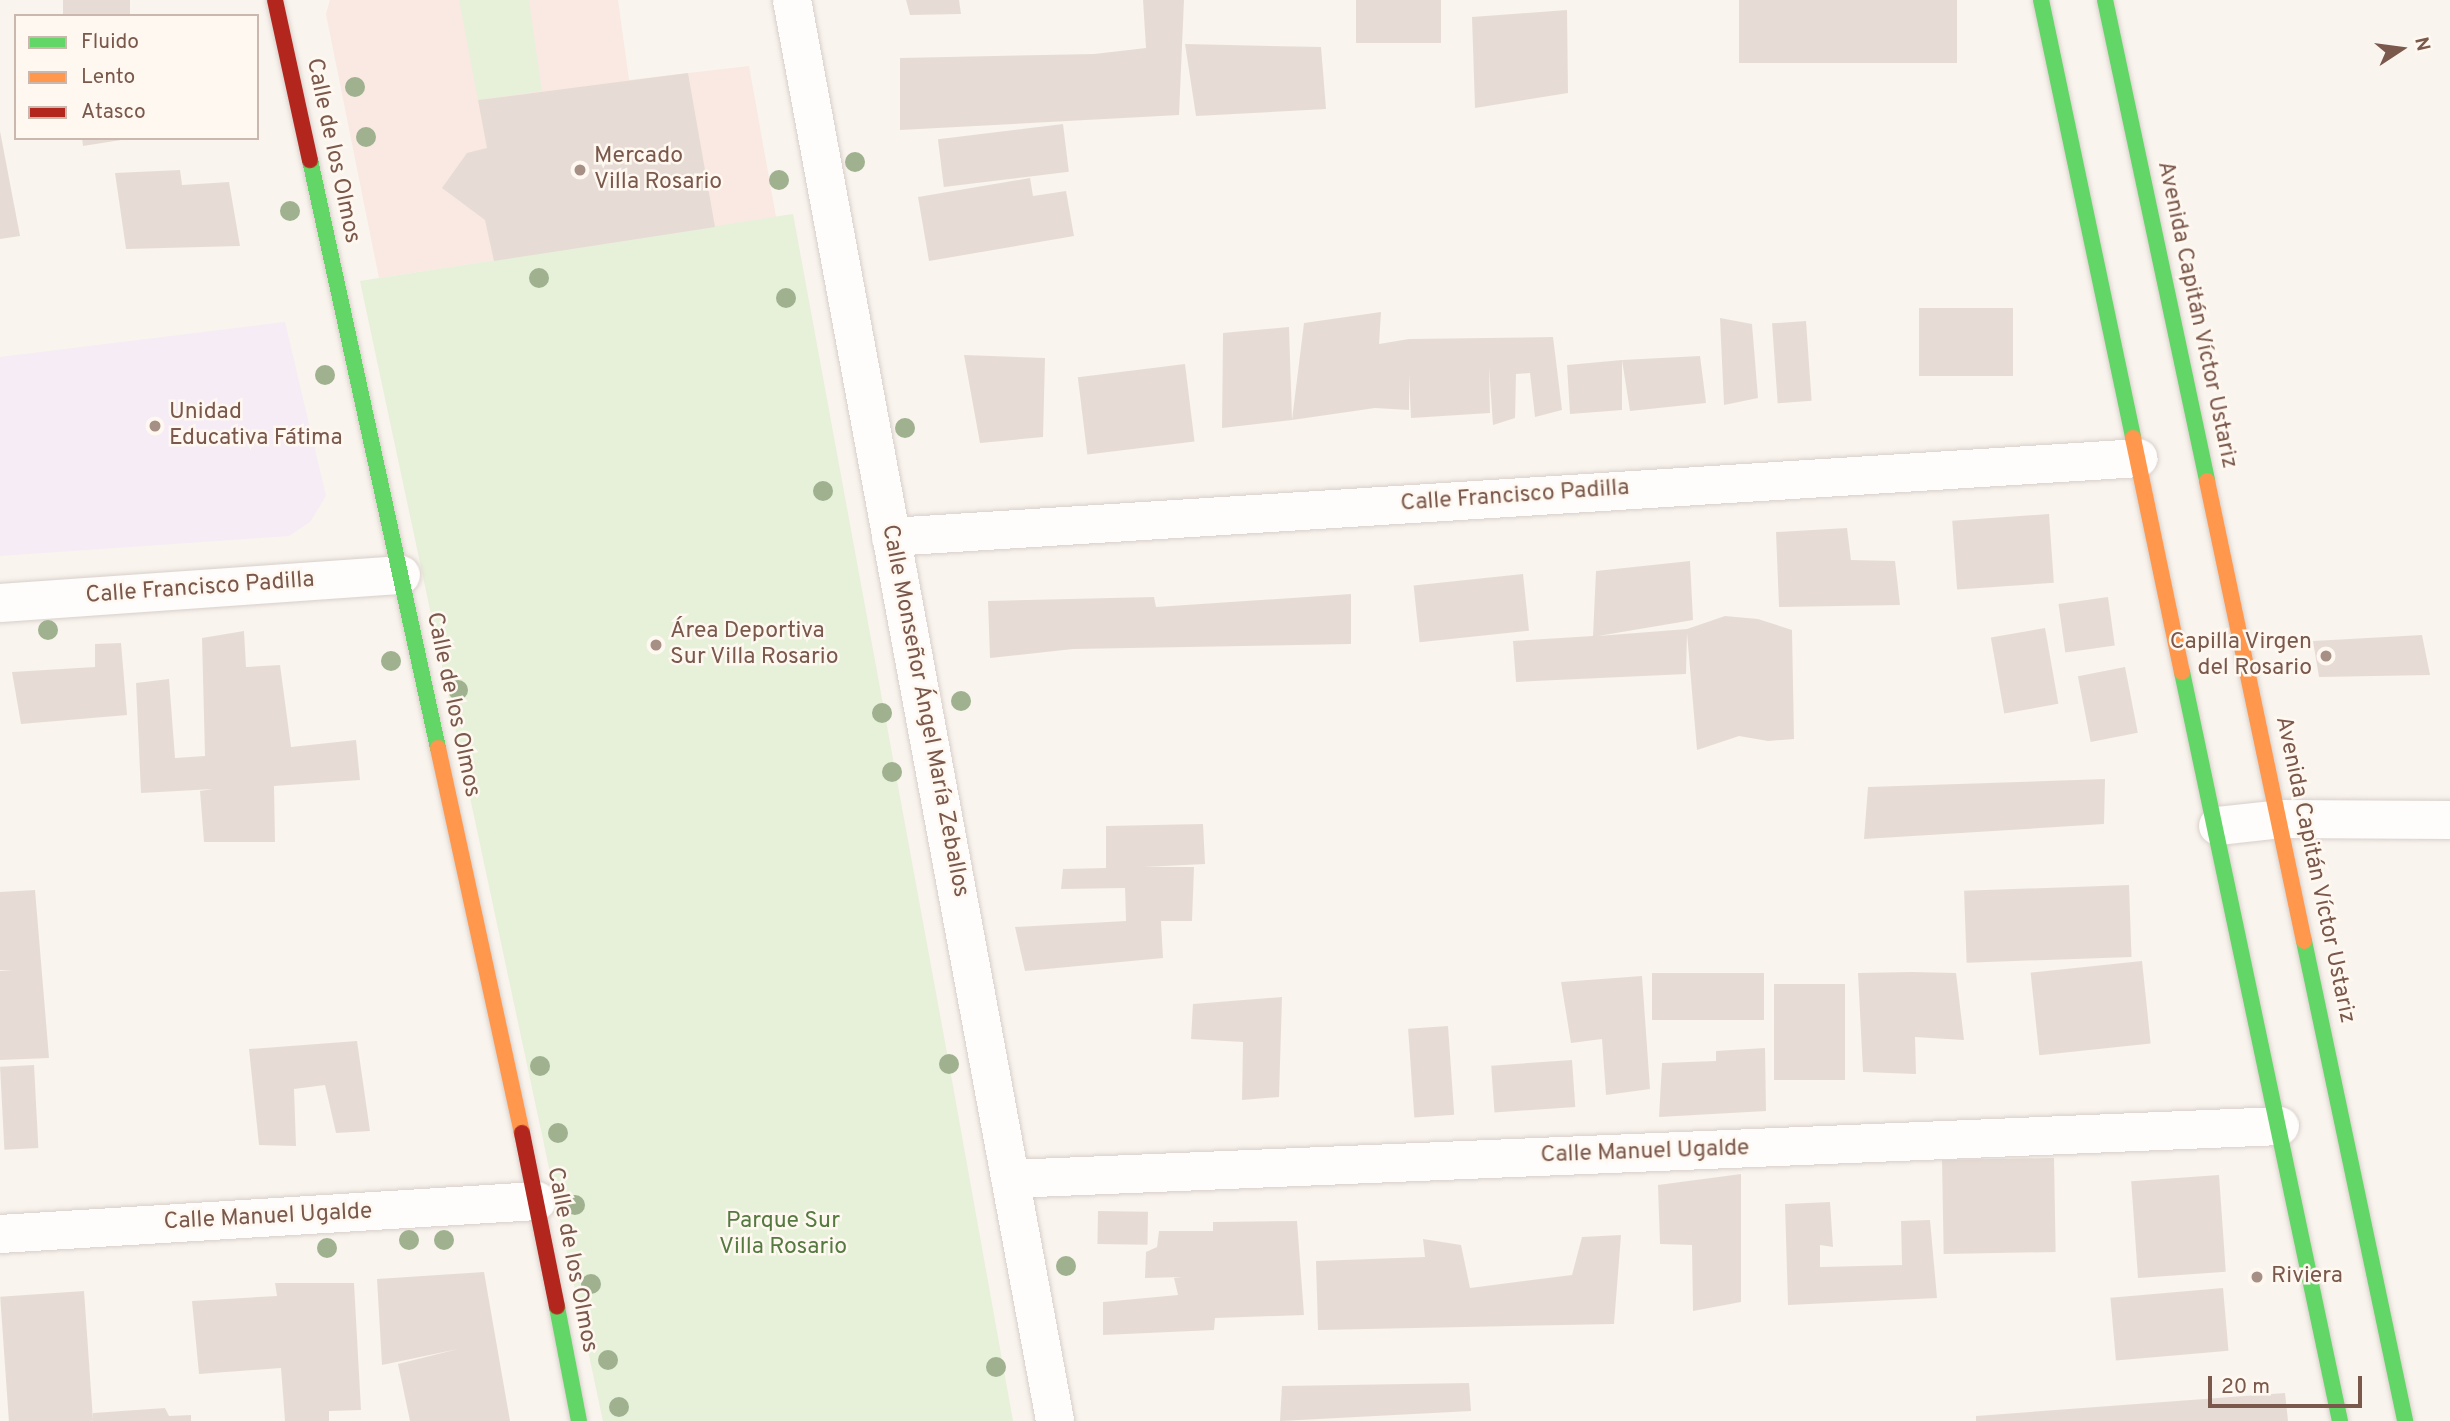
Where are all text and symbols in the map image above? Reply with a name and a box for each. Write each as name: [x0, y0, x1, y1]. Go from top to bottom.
legend: [14, 14, 259, 140]
north arrow: [2366, 14, 2436, 84]
text: Fluido: [81, 29, 139, 56]
text: N: [2408, 35, 2435, 54]
street label: Calle de los Olmos: [299, 56, 365, 246]
text: Lento: [81, 64, 135, 91]
text: Atasco: [81, 99, 146, 126]
place label: Mercado Villa Rosario: [594, 143, 722, 197]
street label: Avenida Capitán Víctor Ustariz: [2150, 158, 2242, 472]
marker: Mercado Villa Rosario: [572, 162, 588, 178]
place label: Unidad Educativa Fátima: [169, 399, 343, 453]
marker: Unidad Educativa Fátima: [147, 418, 163, 434]
street label: Calle Francisco Padilla: [1400, 475, 1630, 519]
street label: Calle Monseñor Ángel María Zeballos: [874, 522, 974, 900]
street label: Calle Francisco Padilla: [85, 567, 315, 611]
street label: Calle de los Olmos: [419, 610, 485, 800]
place label: Área Deportiva Sur Villa Rosario: [670, 618, 839, 672]
place label: Capilla Virgen del Rosario: [2169, 629, 2312, 683]
marker: Área Deportiva Sur Villa Rosario: [648, 637, 664, 653]
marker: Capilla Virgen del Rosario: [2318, 648, 2334, 664]
street label: Avenida Capitán Víctor Ustariz: [2268, 713, 2360, 1027]
street label: Calle Manuel Ugalde: [1540, 1136, 1750, 1170]
street label: Calle de los Olmos: [539, 1165, 603, 1355]
street label: Calle Manuel Ugalde: [163, 1199, 373, 1237]
park label: Parque Sur Villa Rosario: [719, 1208, 847, 1262]
place label: Riviera: [2271, 1263, 2343, 1291]
marker: Riviera: [2249, 1269, 2265, 1285]
scale bar: [2212, 1362, 2366, 1406]
text: 20 m: [2221, 1374, 2270, 1401]

